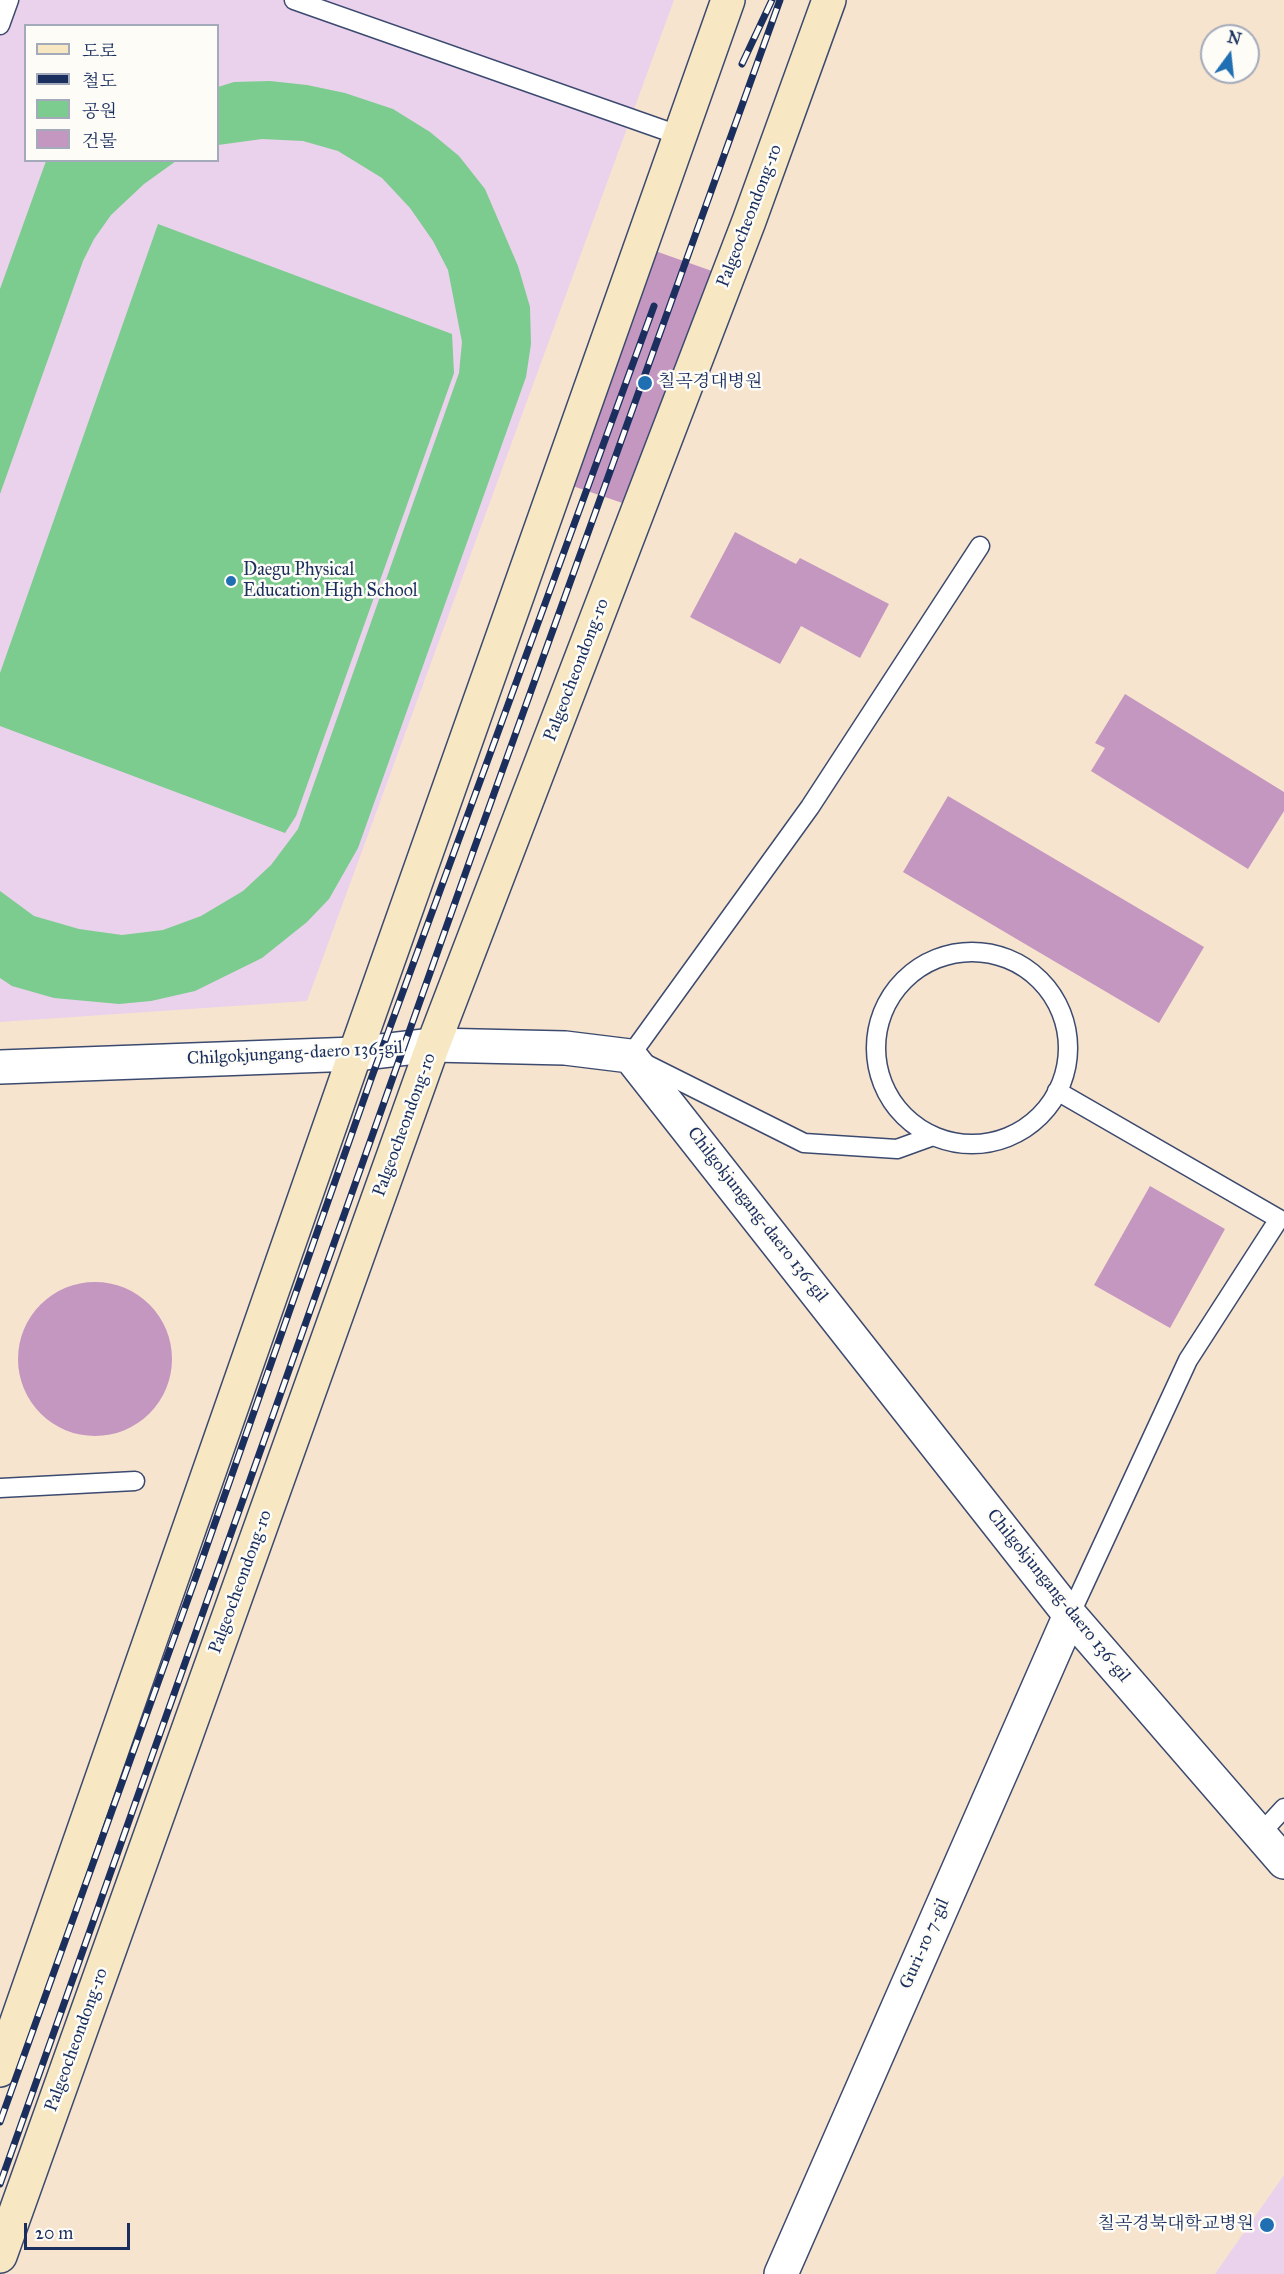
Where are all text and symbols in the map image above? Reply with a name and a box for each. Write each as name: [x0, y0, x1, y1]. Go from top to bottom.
legend: [24, 24, 219, 162]
north arrow: [1200, 24, 1260, 84]
text: N: [1225, 27, 1243, 49]
text: 도로: [82, 40, 117, 62]
text: 철도: [82, 70, 117, 92]
text: 공원: [82, 100, 117, 122]
text: 건물: [82, 130, 117, 152]
street label: Palgeocheondong-ro: [713, 142, 787, 290]
place label: 칠곡경대병원: [658, 372, 762, 394]
marker: 칠곡경대병원: [636, 374, 654, 392]
place label: Daegu Physical Education High School: [243, 560, 418, 602]
marker: Daegu Physical Education High School: [224, 574, 238, 588]
street label: Palgeocheondong-ro: [540, 596, 614, 744]
street label: Chilgokjungang-daero 136-gil: [186, 1038, 404, 1070]
street label: Palgeocheondong-ro: [369, 1050, 441, 1200]
street label: Chilgokjungang-daero 136-gil: [682, 1123, 832, 1307]
street label: Chilgokjungang-daero 136-gil: [982, 1505, 1134, 1687]
street label: Palgeocheondong-ro: [205, 1507, 277, 1657]
street label: Guri-ro 7-gil: [895, 1895, 955, 1993]
street label: Palgeocheondong-ro: [41, 1965, 113, 2115]
scale bar: [27, 2211, 134, 2249]
place label: 칠곡경북대학교병원: [1098, 2214, 1254, 2236]
marker: 칠곡경북대학교병원: [1258, 2216, 1276, 2234]
text: 20 m: [35, 2222, 73, 2244]

